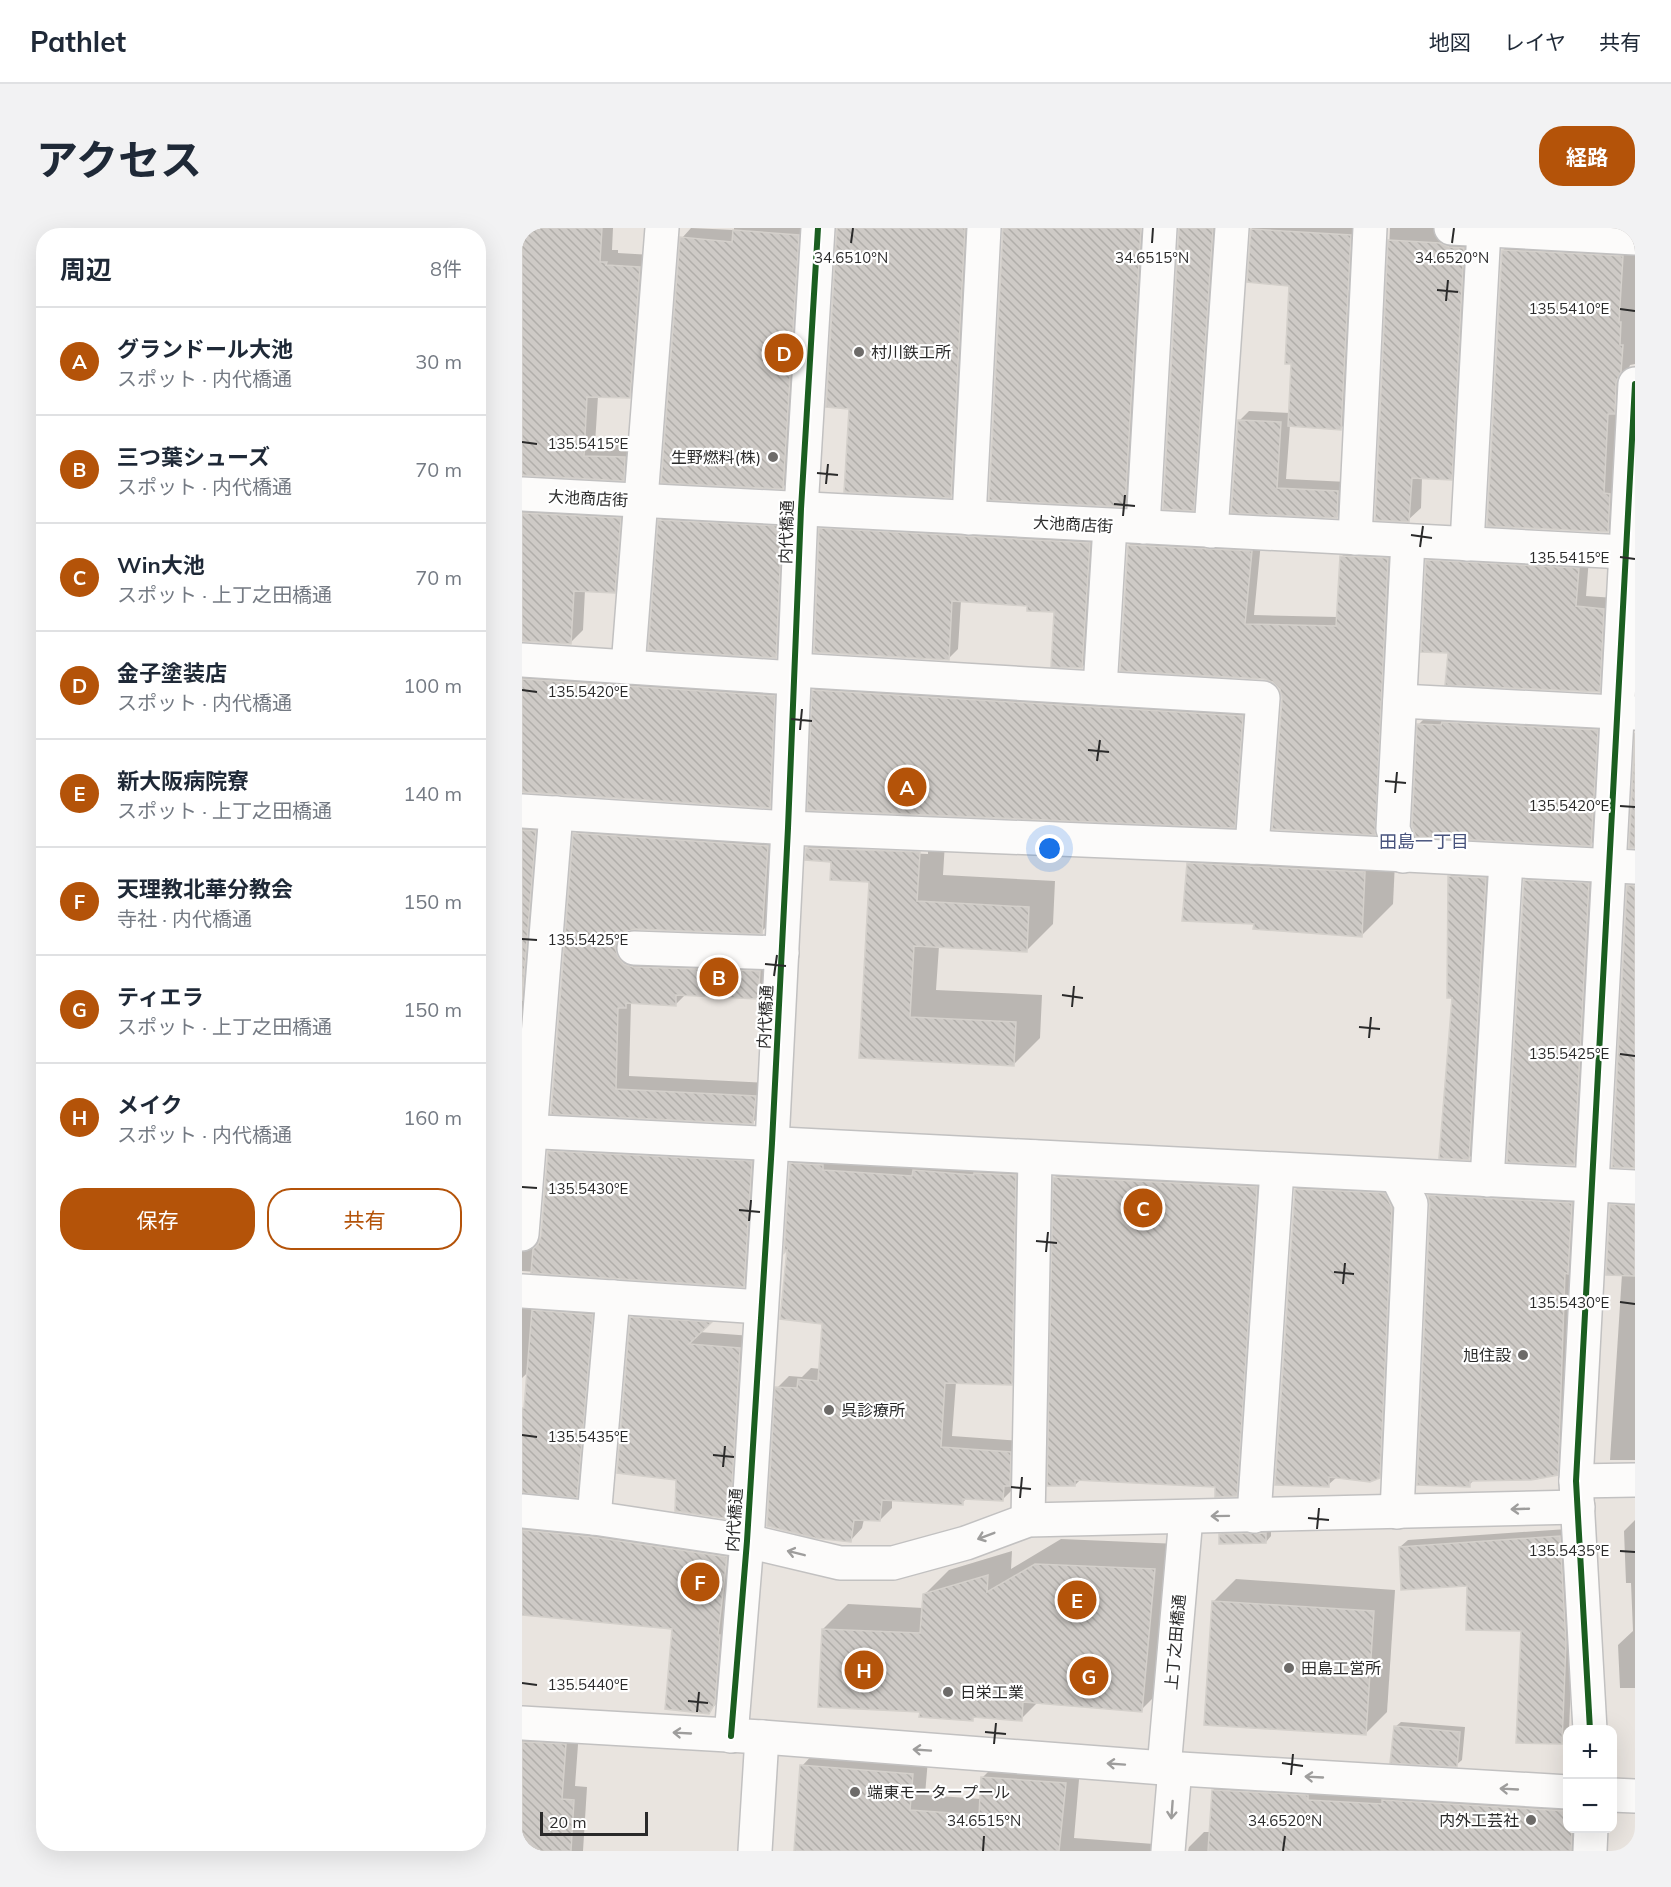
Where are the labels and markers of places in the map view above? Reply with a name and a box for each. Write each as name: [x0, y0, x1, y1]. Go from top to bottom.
pin: D: [764, 330, 804, 376]
place label: 村川鉄工所: [871, 342, 951, 362]
marker: 村川鉄工所: [852, 345, 866, 359]
place label: 生野燃料(株): [671, 447, 761, 467]
marker: 生野燃料(株): [766, 450, 780, 464]
pin: A: [888, 764, 926, 810]
pin: B: [700, 954, 738, 999]
pin: C: [1124, 1186, 1162, 1230]
place label: 旭住設: [1463, 1345, 1511, 1365]
marker: 旭住設: [1516, 1348, 1530, 1362]
place label: 呉診療所: [841, 1400, 905, 1420]
marker: 呉診療所: [822, 1403, 836, 1417]
pin: F: [680, 1560, 720, 1604]
pin: E: [1058, 1578, 1096, 1622]
pin: H: [844, 1648, 884, 1692]
pin: G: [1070, 1654, 1108, 1698]
place label: 田島工営所: [1301, 1658, 1381, 1678]
marker: 田島工営所: [1282, 1661, 1296, 1675]
place label: 日栄工業: [960, 1682, 1024, 1702]
marker: 日栄工業: [941, 1685, 955, 1699]
place label: 端東モータープール: [867, 1782, 1010, 1802]
marker: 端東モータープール: [848, 1785, 862, 1799]
place label: 内外工芸社: [1439, 1810, 1519, 1830]
marker: 内外工芸社: [1524, 1813, 1538, 1827]

